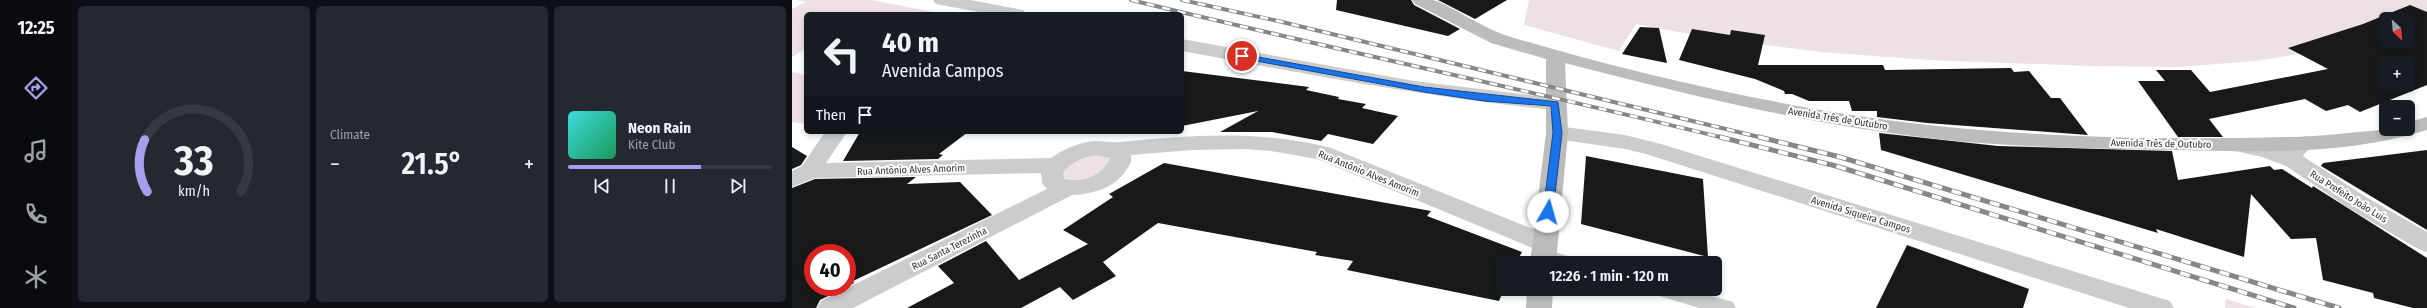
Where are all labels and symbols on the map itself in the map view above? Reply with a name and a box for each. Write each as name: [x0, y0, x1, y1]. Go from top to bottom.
north arrow: [2379, 12, 2415, 48]
pin: [1225, 39, 1259, 73]
street label: Avenida Três de Outubro: [1787, 105, 1888, 133]
street label: Avenida Três de Outubro: [2111, 137, 2211, 151]
street label: Rua Antônio Alves Amorim: [1316, 148, 1421, 200]
street label: Rua Antônio Alves Amorim: [857, 162, 965, 178]
street label: Rua Prefeito João Luís: [2308, 167, 2390, 226]
position arrow: [1527, 191, 1569, 233]
street label: Avenida Siqueira Campos: [1810, 194, 1912, 236]
street label: Rua Santa Terezinha: [910, 225, 989, 273]
speed limit sign: 40: [804, 244, 856, 296]

